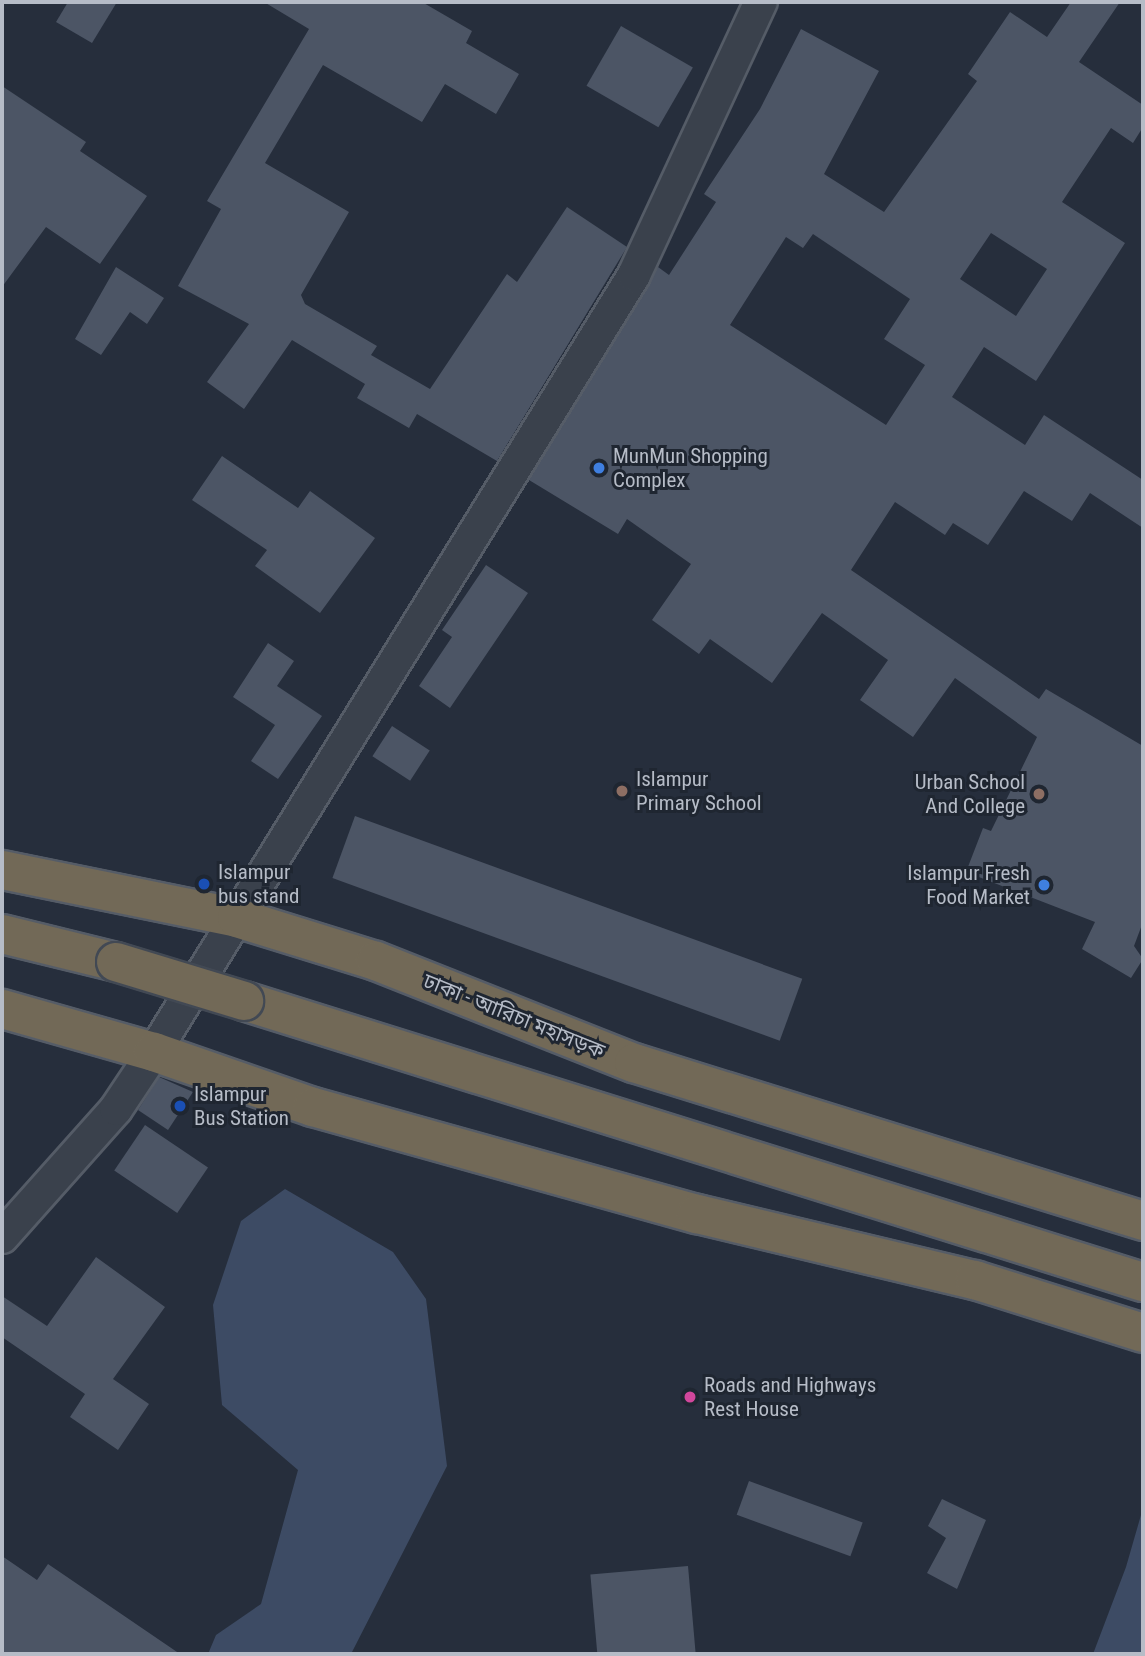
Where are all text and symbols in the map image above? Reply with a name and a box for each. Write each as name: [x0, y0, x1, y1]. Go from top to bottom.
place label: MunMun Shopping Complex: [613, 443, 768, 493]
marker: MunMun Shopping Complex: [591, 460, 607, 476]
place label: Islampur Primary School: [636, 766, 762, 816]
place label: Urban School And College: [915, 769, 1025, 819]
marker: Islampur Primary School: [614, 783, 630, 799]
marker: Urban School And College: [1031, 786, 1047, 802]
place label: Islampur bus stand: [218, 859, 299, 909]
place label: Islampur Fresh Food Market: [907, 860, 1030, 910]
marker: Islampur bus stand: [196, 876, 212, 892]
marker: Islampur Fresh Food Market: [1036, 877, 1052, 893]
street label: ঢাকা - আরিচা মহাসড়ক: [420, 968, 608, 1064]
place label: Islampur Bus Station: [194, 1081, 289, 1131]
marker: Islampur Bus Station: [172, 1098, 188, 1114]
place label: Roads and Highways Rest House: [704, 1372, 876, 1422]
marker: Roads and Highways Rest House: [682, 1389, 698, 1405]

